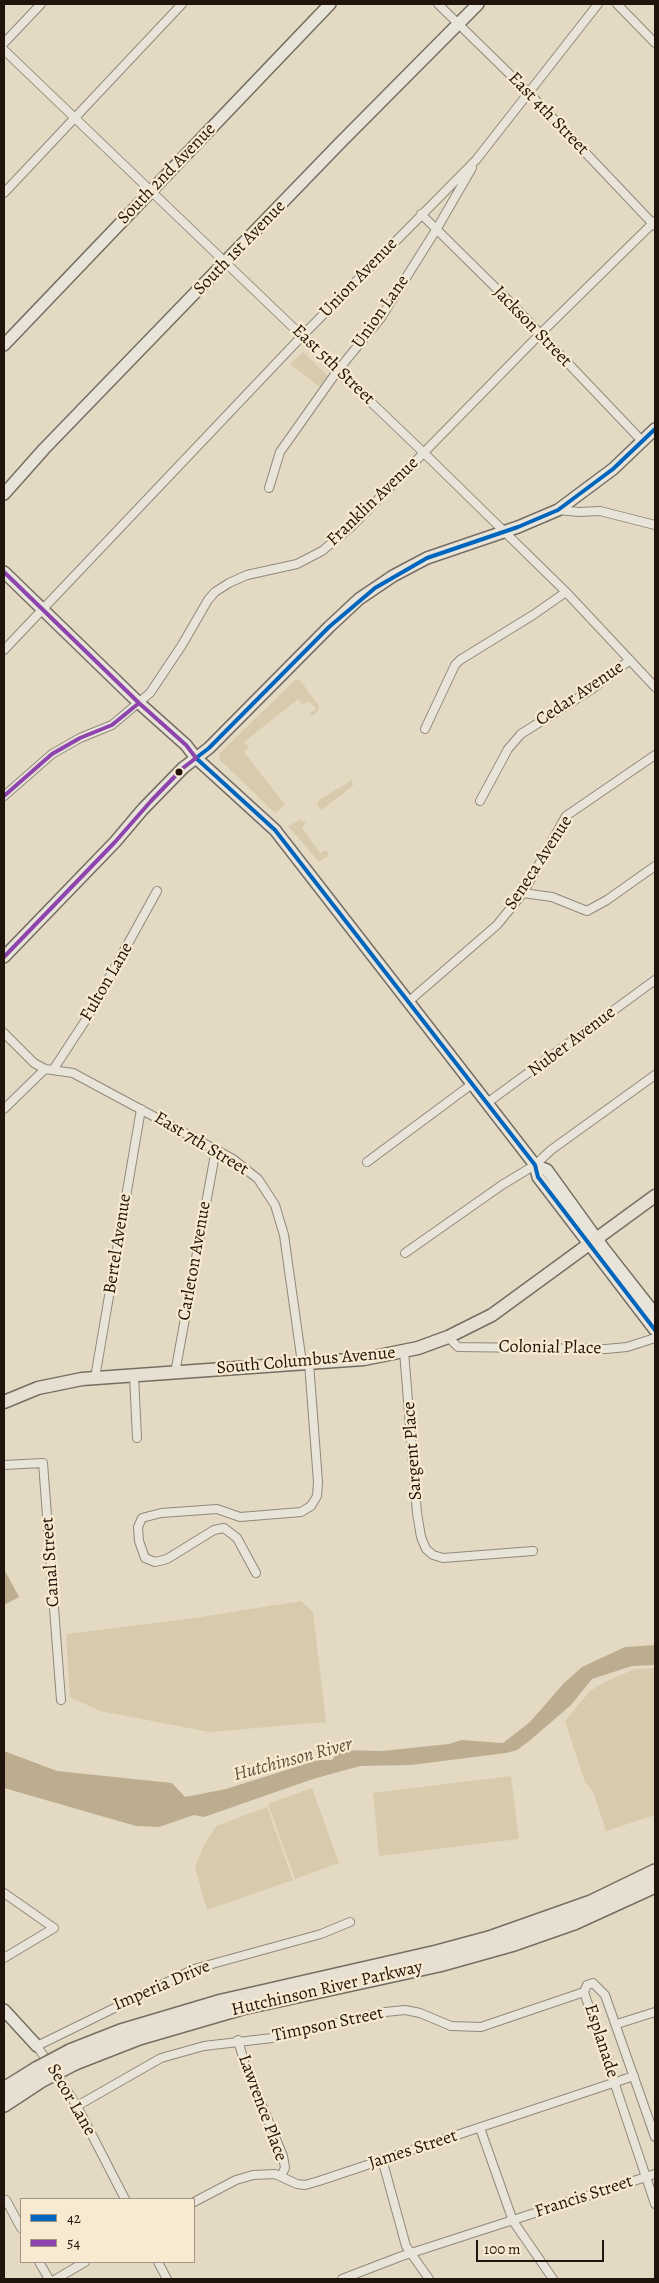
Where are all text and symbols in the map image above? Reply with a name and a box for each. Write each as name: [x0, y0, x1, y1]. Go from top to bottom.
street label: East 4th Street: [503, 68, 593, 160]
street label: South 2nd Avenue: [113, 119, 221, 229]
street label: South 1st Avenue: [189, 196, 291, 300]
street label: Union Avenue: [316, 234, 402, 322]
street label: Union Lane: [348, 271, 414, 353]
street label: Jackson Street: [488, 282, 576, 372]
street label: East 5th Street: [287, 320, 379, 410]
street label: Franklin Avenue: [323, 453, 423, 551]
street label: Cedar Avenue: [532, 657, 628, 731]
unlabelled marker: [174, 767, 184, 777]
street label: Seneca Avenue: [500, 812, 578, 914]
street label: Fulton Lane: [76, 939, 138, 1025]
street label: Nuber Avenue: [524, 1002, 620, 1082]
street label: East 7th Street: [150, 1107, 252, 1181]
street label: Bertel Avenue: [99, 1192, 137, 1296]
street label: Carleton Avenue: [174, 1200, 216, 1322]
street label: Colonial Place: [499, 1336, 601, 1360]
street label: South Columbus Avenue: [216, 1342, 396, 1380]
street label: Sargent Place: [399, 1401, 427, 1501]
street label: Canal Street: [37, 1516, 65, 1608]
water label: Hutchinson River: [231, 1733, 355, 1787]
street label: Imperia Drive: [110, 1956, 214, 2016]
street label: Hutchinson River Parkway: [229, 1956, 425, 2022]
street label: Esplanade: [579, 2001, 623, 2081]
street label: Timpson Street: [271, 2003, 385, 2047]
street label: Lawrence Place: [233, 2052, 291, 2164]
street label: Secor Lane: [42, 2060, 100, 2140]
street label: James Street: [366, 2126, 460, 2174]
street label: Francis Street: [532, 2171, 636, 2223]
legend: [20, 2198, 195, 2263]
text: 42: [67, 2208, 81, 2228]
scale bar: [479, 2230, 606, 2262]
text: 54: [67, 2233, 80, 2253]
text: 100 m: [484, 2239, 521, 2259]

